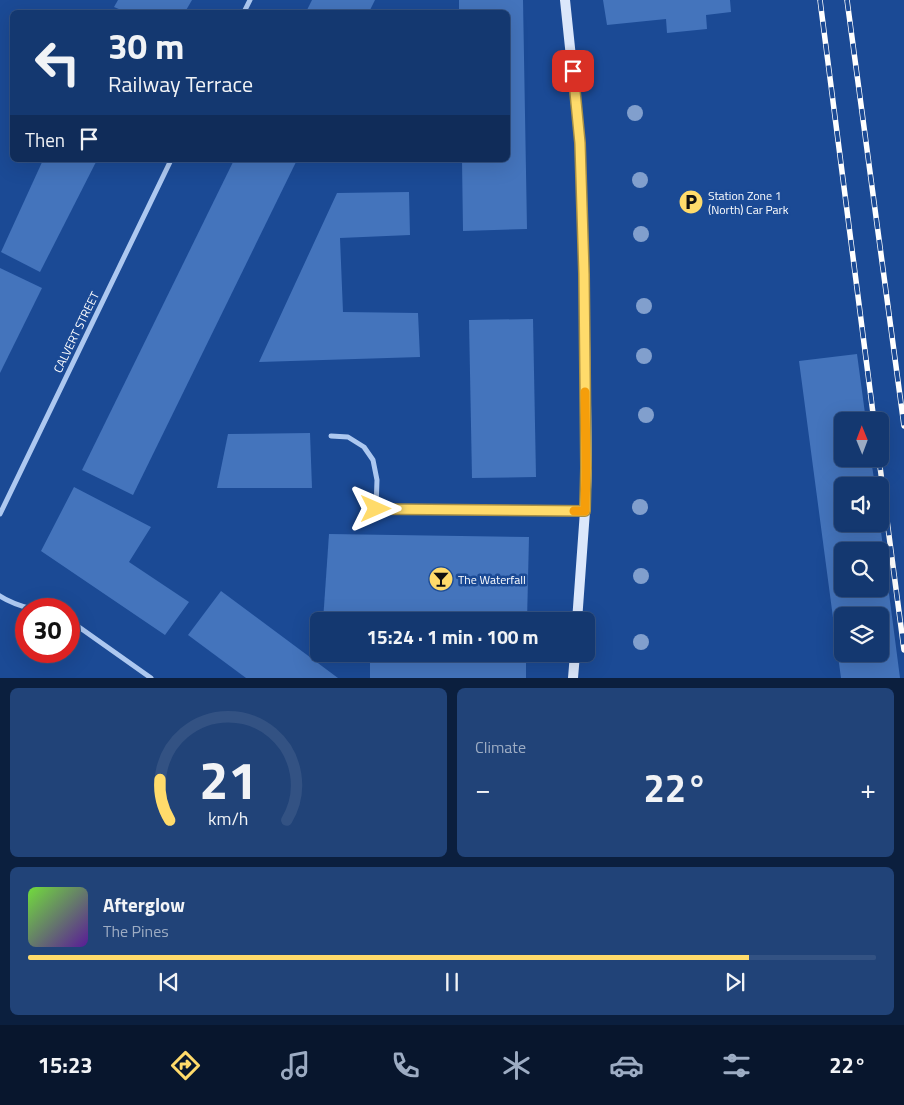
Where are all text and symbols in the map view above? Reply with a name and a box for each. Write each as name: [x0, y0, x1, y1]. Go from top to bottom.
text: 30 m: [108, 19, 184, 73]
icon: left: [25, 30, 90, 95]
pin: [552, 50, 594, 92]
icon: arrive: [559, 57, 587, 85]
text: Railway Terrace: [108, 67, 253, 101]
text: Then: [25, 125, 65, 154]
icon: arrive: [75, 125, 103, 153]
place label: Station Zone 1 (North) Car Park: [708, 186, 789, 219]
parking icon: Station Zone 1 (North) Car Park: [678, 189, 704, 215]
street label: CALVERT STREET: [48, 288, 104, 376]
north arrow: [834, 412, 889, 468]
map controls: [834, 412, 889, 662]
button: sound: [834, 477, 889, 532]
position arrow: [349, 482, 401, 534]
button: search: [834, 542, 889, 597]
bar icon: The Waterfall: [428, 566, 454, 592]
place label: The Waterfall: [458, 570, 526, 589]
speed limit sign: 30: [15, 598, 80, 663]
button: layers: [834, 607, 889, 662]
text: 15:24 · 1 min · 100 m: [366, 622, 539, 651]
text: Climate: [475, 735, 526, 759]
text: 21: [199, 740, 258, 819]
text: 22°: [644, 759, 707, 817]
text: −: [475, 767, 491, 810]
text: +: [860, 767, 876, 810]
text: km/h: [208, 805, 249, 832]
text: Afterglow: [103, 890, 185, 919]
text: The Pines: [103, 919, 169, 943]
icon: previous: [155, 968, 183, 996]
icon: pause: [438, 968, 466, 996]
icon: next: [721, 968, 749, 996]
text: 15:23: [38, 1048, 93, 1082]
icon: directions: [168, 1048, 203, 1083]
icon: music: [278, 1048, 313, 1083]
icon: phone: [388, 1048, 423, 1083]
icon: climate: [499, 1048, 534, 1083]
icon: car: [609, 1048, 644, 1083]
icon: filters: [719, 1048, 754, 1083]
text: 22°: [829, 1048, 866, 1082]

